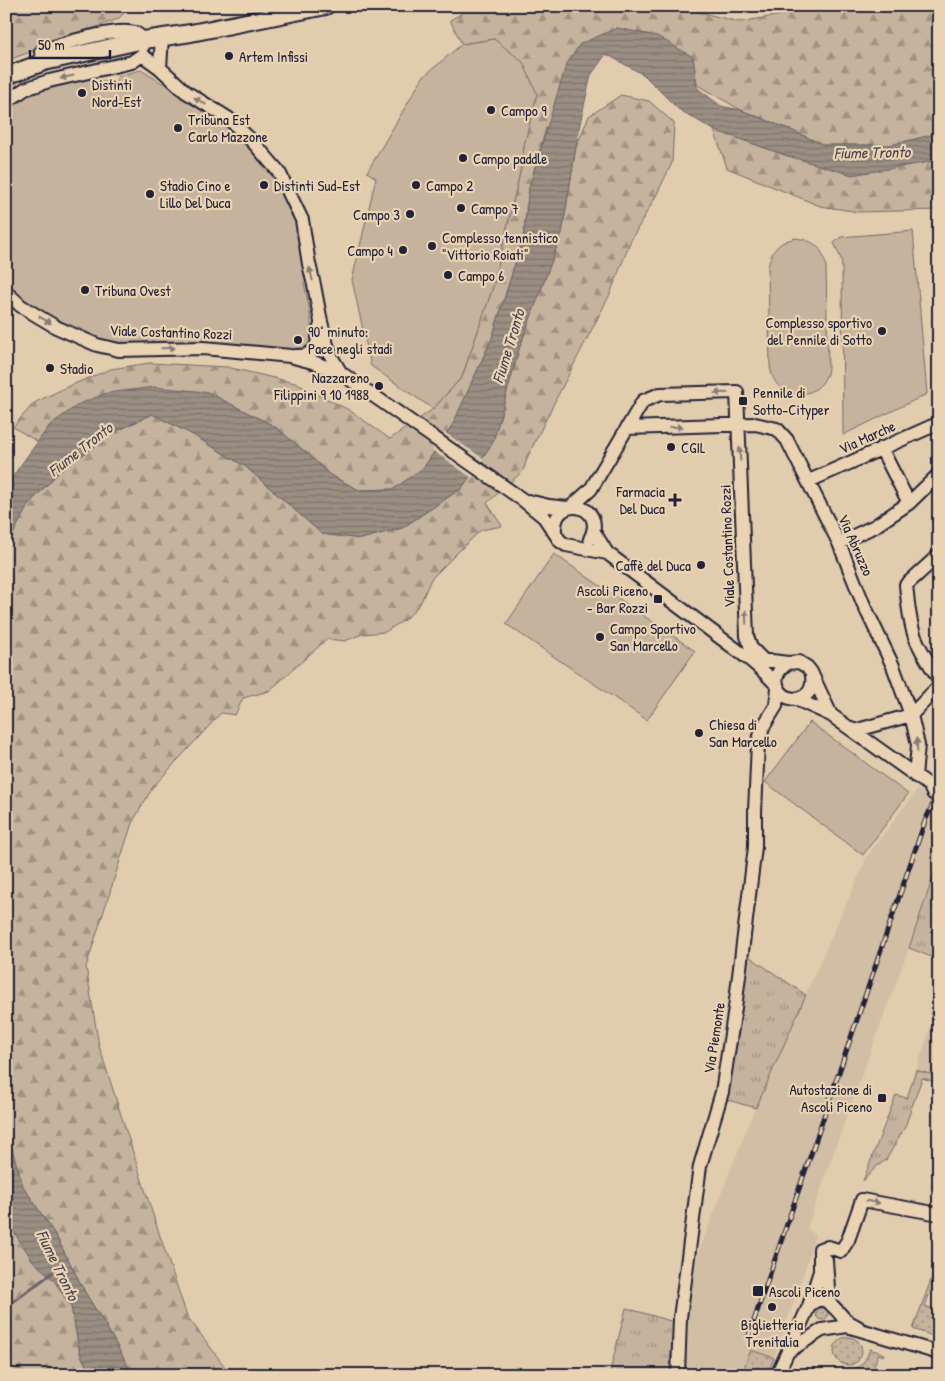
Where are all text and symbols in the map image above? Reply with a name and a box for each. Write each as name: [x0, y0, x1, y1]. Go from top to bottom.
scale bar: [30, 28, 110, 60]
text: 50 m: [38, 34, 65, 55]
place label: Artem Infissi: [239, 46, 308, 67]
marker: Artem Infissi: [223, 50, 235, 62]
one-way arrow: [60, 73, 75, 81]
place label: Distinti Nord-Est: [92, 74, 142, 112]
marker: Distinti Nord-Est: [76, 87, 88, 99]
one-way arrow: [194, 96, 207, 106]
place label: Campo 9: [501, 100, 547, 121]
marker: Campo 9: [485, 104, 497, 116]
place label: Tribuna Est Carlo Mazzone: [188, 109, 268, 147]
marker: Tribuna Est Carlo Mazzone: [172, 122, 184, 134]
water label: Fiume Tronto: [834, 140, 912, 164]
place label: Campo paddle: [473, 148, 547, 169]
marker: Campo paddle: [457, 152, 469, 164]
place label: Stadio Cino e Lillo Del Duca: [160, 175, 230, 213]
place label: Distinti Sud-Est: [274, 175, 361, 196]
place label: Campo 2: [426, 175, 473, 196]
marker: Distinti Sud-Est: [258, 179, 270, 191]
marker: Campo 2: [410, 179, 422, 191]
marker: Stadio Cino e Lillo Del Duca: [144, 188, 156, 200]
place label: Campo 7: [471, 198, 519, 219]
marker: Campo 7: [455, 202, 467, 214]
place label: Campo 3: [353, 204, 400, 225]
marker: Campo 3: [404, 208, 416, 220]
place label: Complesso tennistico "Vittorio Roiati": [442, 227, 558, 265]
place label: Campo 4: [347, 240, 393, 261]
marker: Complesso tennistico "Vittorio Roiati": [426, 240, 438, 252]
marker: Campo 4: [397, 244, 409, 256]
place label: Campo 6: [458, 265, 504, 286]
one-way arrow: [307, 266, 315, 281]
marker: Campo 6: [442, 269, 454, 281]
place label: Tribuna Ovest: [95, 280, 172, 301]
marker: Tribuna Ovest: [79, 284, 91, 296]
water label: Fiume Tronto: [486, 305, 530, 386]
place label: Complesso sportivo del Pennile di Sotto: [766, 312, 872, 350]
one-way arrow: [39, 316, 52, 325]
street label: Viale Costantino Rozzi: [109, 319, 233, 345]
place label: 90° minuto: Pace negli stadi: [308, 321, 393, 359]
marker: Complesso sportivo del Pennile di Sotto: [876, 325, 888, 337]
marker: 90° minuto: Pace negli stadi: [292, 334, 304, 346]
one-way arrow: [160, 344, 176, 352]
place label: Stadio: [60, 358, 93, 379]
marker: Stadio: [44, 362, 56, 374]
place label: Nazzareno Filippini 9 10 1988: [273, 367, 369, 405]
marker: Nazzareno Filippini 9 10 1988: [373, 380, 385, 392]
place label: Pennile di Sotto-Cityper: [753, 382, 830, 420]
one-way arrow: [713, 389, 729, 397]
marker: Pennile di Sotto-Cityper: [737, 395, 749, 407]
street label: Via Marche: [835, 415, 899, 459]
water label: Fiume Tronto: [43, 416, 118, 481]
one-way arrow: [668, 422, 684, 430]
place label: CGIL: [681, 437, 706, 458]
marker: CGIL: [665, 441, 677, 453]
one-way arrow: [735, 446, 743, 462]
place label: Farmacia Del Duca: [616, 481, 665, 519]
street label: Viale Costantino Rozzi: [714, 484, 740, 608]
marker: Farmacia Del Duca: [669, 494, 681, 506]
street label: Via Abruzzo: [833, 511, 879, 579]
place label: Caffè del Duca: [616, 555, 691, 576]
marker: Caffè del Duca: [695, 559, 707, 571]
place label: Ascoli Piceno - Bar Rozzi: [577, 580, 648, 618]
marker: Ascoli Piceno - Bar Rozzi: [652, 593, 664, 605]
one-way arrow: [742, 608, 750, 624]
place label: Campo Sportivo San Marcello: [610, 618, 696, 656]
marker: Campo Sportivo San Marcello: [594, 631, 606, 643]
place label: Chiesa di San Marcello: [709, 714, 777, 752]
marker: Chiesa di San Marcello: [693, 727, 705, 739]
one-way arrow: [912, 737, 920, 753]
street label: Via Piemonte: [698, 1001, 730, 1075]
place label: Autostazione di Ascoli Piceno: [789, 1079, 872, 1117]
marker: Autostazione di Ascoli Piceno: [876, 1092, 888, 1104]
one-way arrow: [865, 1199, 881, 1207]
water label: Fiume Tronto: [31, 1226, 85, 1305]
place label: Ascoli Piceno: [769, 1281, 840, 1302]
marker: Ascoli Piceno: [751, 1284, 765, 1298]
marker: Biglietteria Trenitalia: [766, 1301, 778, 1313]
place label: Biglietteria Trenitalia: [741, 1314, 803, 1352]

